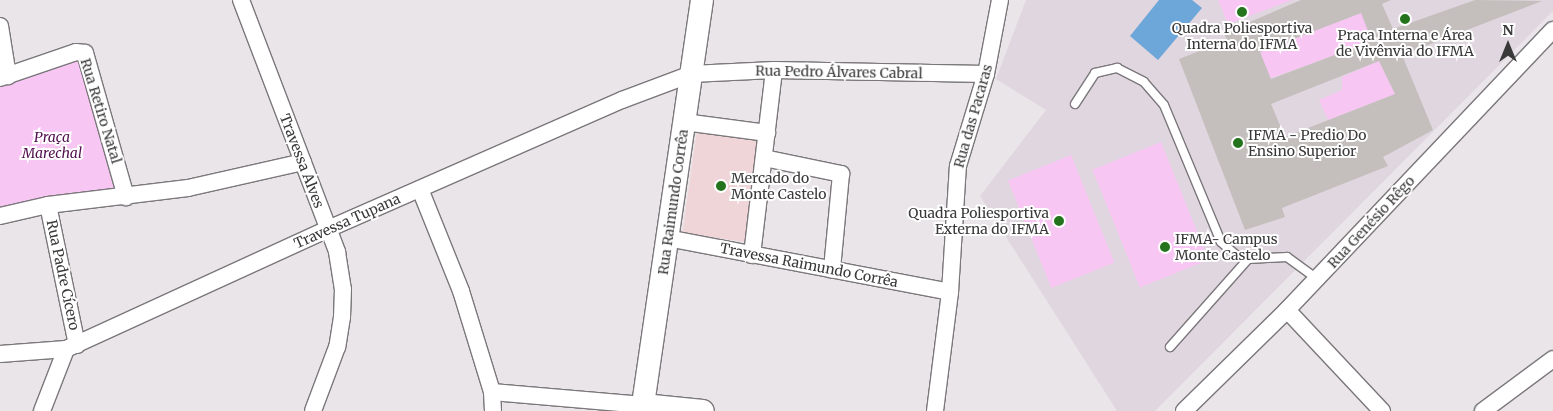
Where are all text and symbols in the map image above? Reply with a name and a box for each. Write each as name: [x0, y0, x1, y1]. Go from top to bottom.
marker: Quadra Poliesportiva Interna do IFMA: [1236, 6, 1248, 18]
marker: Praça Interna e Área de Vivênvia do IFMA: [1399, 13, 1411, 25]
place label: Quadra Poliesportiva Interna do IFMA: [1172, 20, 1312, 52]
north arrow: [1483, 20, 1533, 70]
text: N: [1502, 21, 1514, 39]
place label: Praça Interna e Área de Vivênvia do IFMA: [1336, 27, 1474, 59]
street label: Rua Retiro Natal: [77, 56, 125, 166]
street label: Rua Pedro Álvares Cabral: [755, 62, 923, 82]
street label: Rua das Pacaras: [950, 62, 996, 170]
street label: Travessa Alves: [276, 112, 328, 210]
place label: IFMA - Predio Do Ensino Superior: [1248, 127, 1366, 160]
street label: Rua Raimundo Corrêa: [654, 128, 692, 276]
park label: Praça Marechal: [22, 129, 82, 162]
marker: IFMA - Predio Do Ensino Superior: [1232, 137, 1244, 149]
place label: Mercado do Monte Castelo: [731, 170, 826, 202]
street label: Rua Genésio Rêgo: [1324, 172, 1418, 272]
marker: Mercado do Monte Castelo: [715, 180, 727, 192]
street label: Travessa Tupana: [291, 190, 403, 252]
place label: Quadra Poliesportiva Externa do IFMA: [908, 205, 1049, 238]
marker: Quadra Poliesportiva Externa do IFMA: [1053, 215, 1065, 227]
street label: Rua Padre Cícero: [43, 218, 83, 332]
place label: IFMA- Campus Monte Castelo: [1175, 231, 1278, 264]
street label: Travessa Raimundo Corrêa: [719, 239, 899, 291]
marker: IFMA- Campus Monte Castelo: [1159, 241, 1171, 253]

